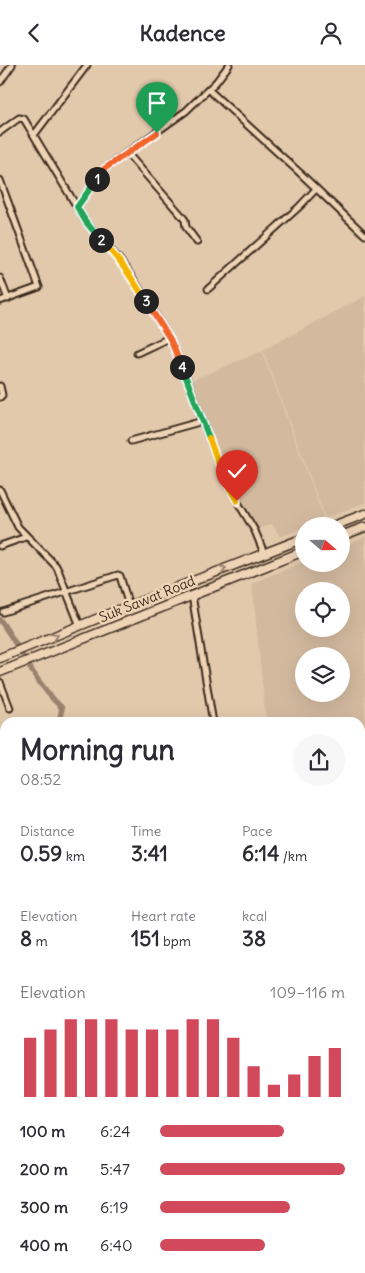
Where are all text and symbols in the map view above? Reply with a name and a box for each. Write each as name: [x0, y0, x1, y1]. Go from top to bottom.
icon: back: [20, 19, 48, 47]
text: Kadence: [140, 19, 226, 47]
icon: person: [317, 19, 345, 47]
pin: [136, 82, 178, 133]
icon: arrive: [143, 89, 171, 117]
pin: 1: [84, 167, 110, 191]
text: 1: [95, 170, 100, 188]
pin: 2: [88, 227, 114, 253]
text: 2: [98, 231, 105, 249]
pin: 3: [134, 289, 158, 313]
text: 3: [143, 292, 150, 310]
pin: 4: [170, 355, 194, 379]
text: 4: [178, 358, 187, 376]
pin: [216, 450, 258, 501]
icon: check: [223, 457, 251, 485]
north arrow: [295, 517, 350, 573]
map controls: [295, 517, 350, 702]
one-way arrow: [218, 565, 226, 575]
street label: Suk Sawat Road: [96, 572, 198, 626]
button: locate: [295, 582, 350, 637]
one-way arrow: [50, 632, 59, 642]
button: layers: [295, 647, 350, 702]
text: Morning run: [20, 732, 175, 768]
button: share: [293, 734, 345, 786]
text: 08:52: [20, 769, 61, 789]
text: Distance: [20, 822, 75, 840]
text: Time: [131, 822, 161, 840]
text: Pace: [242, 822, 272, 840]
text: 0.59: [20, 840, 62, 867]
text: 3:41: [131, 840, 168, 867]
text: 6:14: [242, 840, 279, 867]
text: km: [62, 847, 85, 865]
text: /km: [279, 847, 307, 865]
text: Elevation: [20, 907, 77, 925]
text: Heart rate: [131, 907, 196, 925]
text: kcal: [242, 907, 267, 925]
text: 8: [20, 925, 32, 952]
text: 151: [131, 925, 160, 952]
text: 38: [242, 925, 266, 952]
text: m: [32, 932, 48, 950]
text: bpm: [160, 932, 191, 950]
text: Elevation: [20, 982, 86, 1002]
text: 109–116 m: [270, 982, 345, 1002]
text: 100 m: [20, 1121, 65, 1141]
text: 6:24: [100, 1121, 131, 1141]
text: 200 m: [20, 1159, 68, 1179]
text: 5:47: [100, 1159, 130, 1179]
text: 300 m: [20, 1197, 68, 1217]
text: 6:19: [100, 1197, 128, 1217]
text: 400 m: [20, 1235, 68, 1255]
text: 6:40: [100, 1235, 133, 1255]

